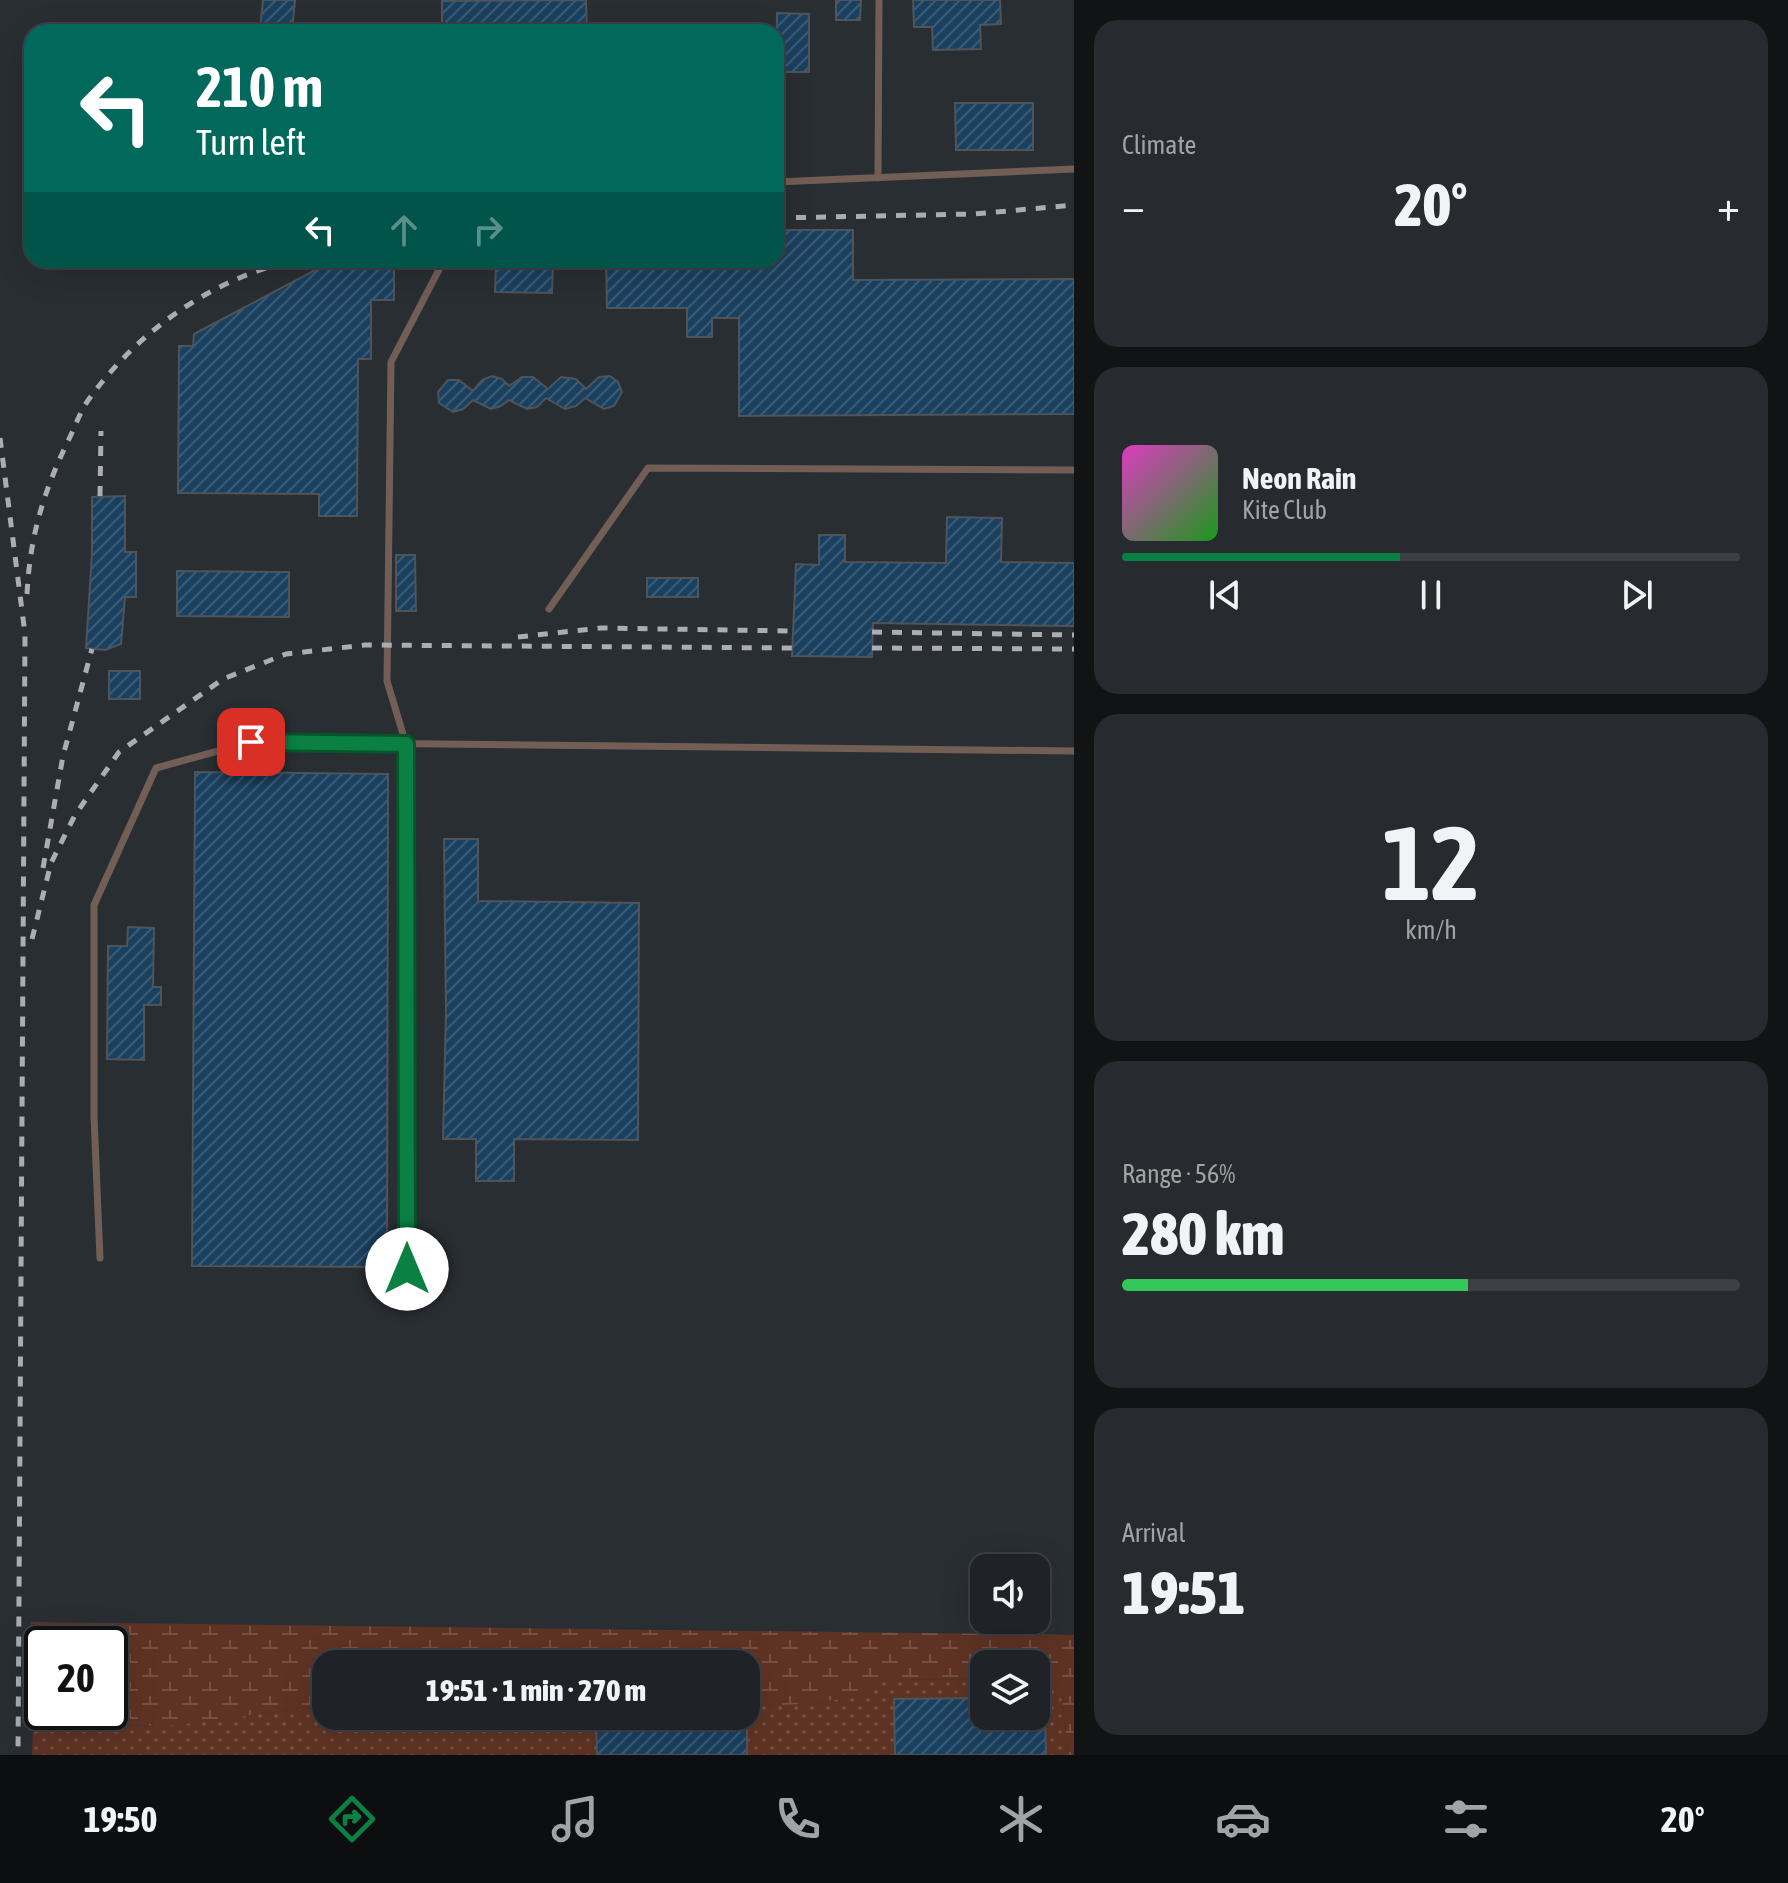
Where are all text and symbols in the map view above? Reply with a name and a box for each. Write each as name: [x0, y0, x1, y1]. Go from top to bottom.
text: 210 m: [196, 55, 323, 119]
icon: left: [64, 56, 168, 160]
text: Turn left: [196, 121, 306, 163]
text: Climate: [1122, 130, 1196, 160]
text: 20°: [1395, 170, 1467, 239]
text: −: [1122, 180, 1145, 230]
text: +: [1717, 180, 1740, 230]
icon: left: [298, 208, 342, 252]
icon: ahead: [382, 208, 426, 252]
icon: right: [466, 208, 510, 252]
text: Neon Rain: [1242, 461, 1356, 495]
text: Kite Club: [1242, 495, 1327, 525]
icon: previous: [1203, 573, 1247, 617]
icon: pause: [1409, 573, 1453, 617]
icon: next: [1615, 573, 1659, 617]
pin: [217, 708, 285, 776]
icon: arrive: [229, 720, 273, 764]
text: 12: [1382, 803, 1480, 922]
text: km/h: [1405, 915, 1457, 945]
text: Range · 56%: [1122, 1159, 1235, 1189]
text: 280 km: [1122, 1199, 1284, 1268]
position arrow: [365, 1227, 449, 1311]
text: Arrival: [1122, 1518, 1186, 1548]
map controls: [970, 1554, 1050, 1730]
button: sound: [970, 1554, 1050, 1634]
text: 19:51: [1122, 1558, 1245, 1627]
speed limit sign: 20: [24, 1626, 128, 1730]
button: layers: [970, 1650, 1050, 1730]
text: 19:51 · 1 min · 270 m: [426, 1673, 646, 1707]
icon: directions: [324, 1791, 380, 1847]
icon: music: [547, 1791, 603, 1847]
icon: phone: [770, 1791, 826, 1847]
icon: climate: [993, 1791, 1049, 1847]
icon: car: [1215, 1791, 1271, 1847]
icon: filters: [1438, 1791, 1494, 1847]
text: 19:50: [83, 1798, 157, 1840]
text: 20°: [1661, 1798, 1705, 1840]

